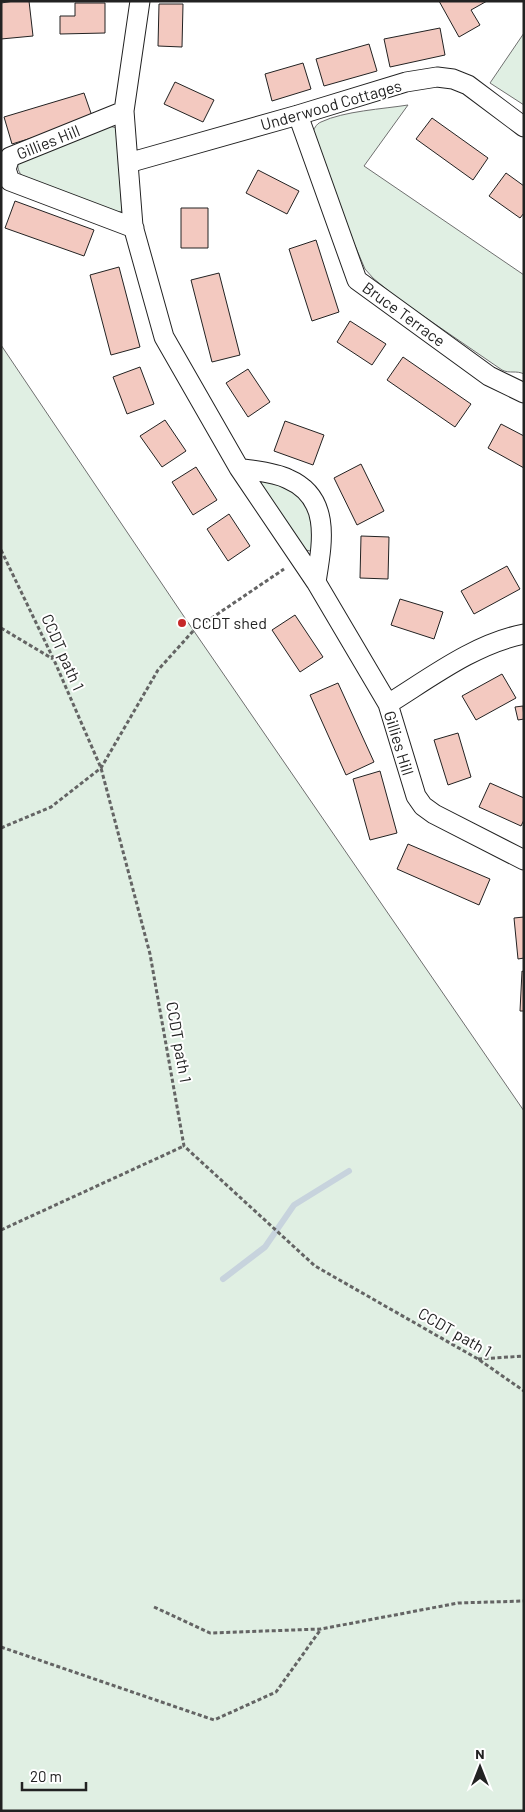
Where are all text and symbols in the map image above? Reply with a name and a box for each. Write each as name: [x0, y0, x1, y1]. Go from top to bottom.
street label: Underwood Cottages: [258, 75, 404, 134]
street label: Gillies Hill: [13, 120, 82, 163]
street label: Bruce Terrace: [359, 277, 449, 350]
street label: CCDT path 1: [38, 611, 89, 693]
place label: CCDT shed: [192, 613, 267, 632]
marker: CCDT shed: [176, 617, 188, 629]
street label: Gillies Hill: [381, 708, 418, 777]
street label: CCDT path 1: [163, 1000, 196, 1084]
street label: CCDT path 1: [415, 1303, 495, 1360]
north arrow: [455, 1742, 505, 1792]
text: N: [475, 1745, 485, 1762]
scale bar: [22, 1760, 86, 1792]
text: 20 m: [30, 1767, 62, 1785]

